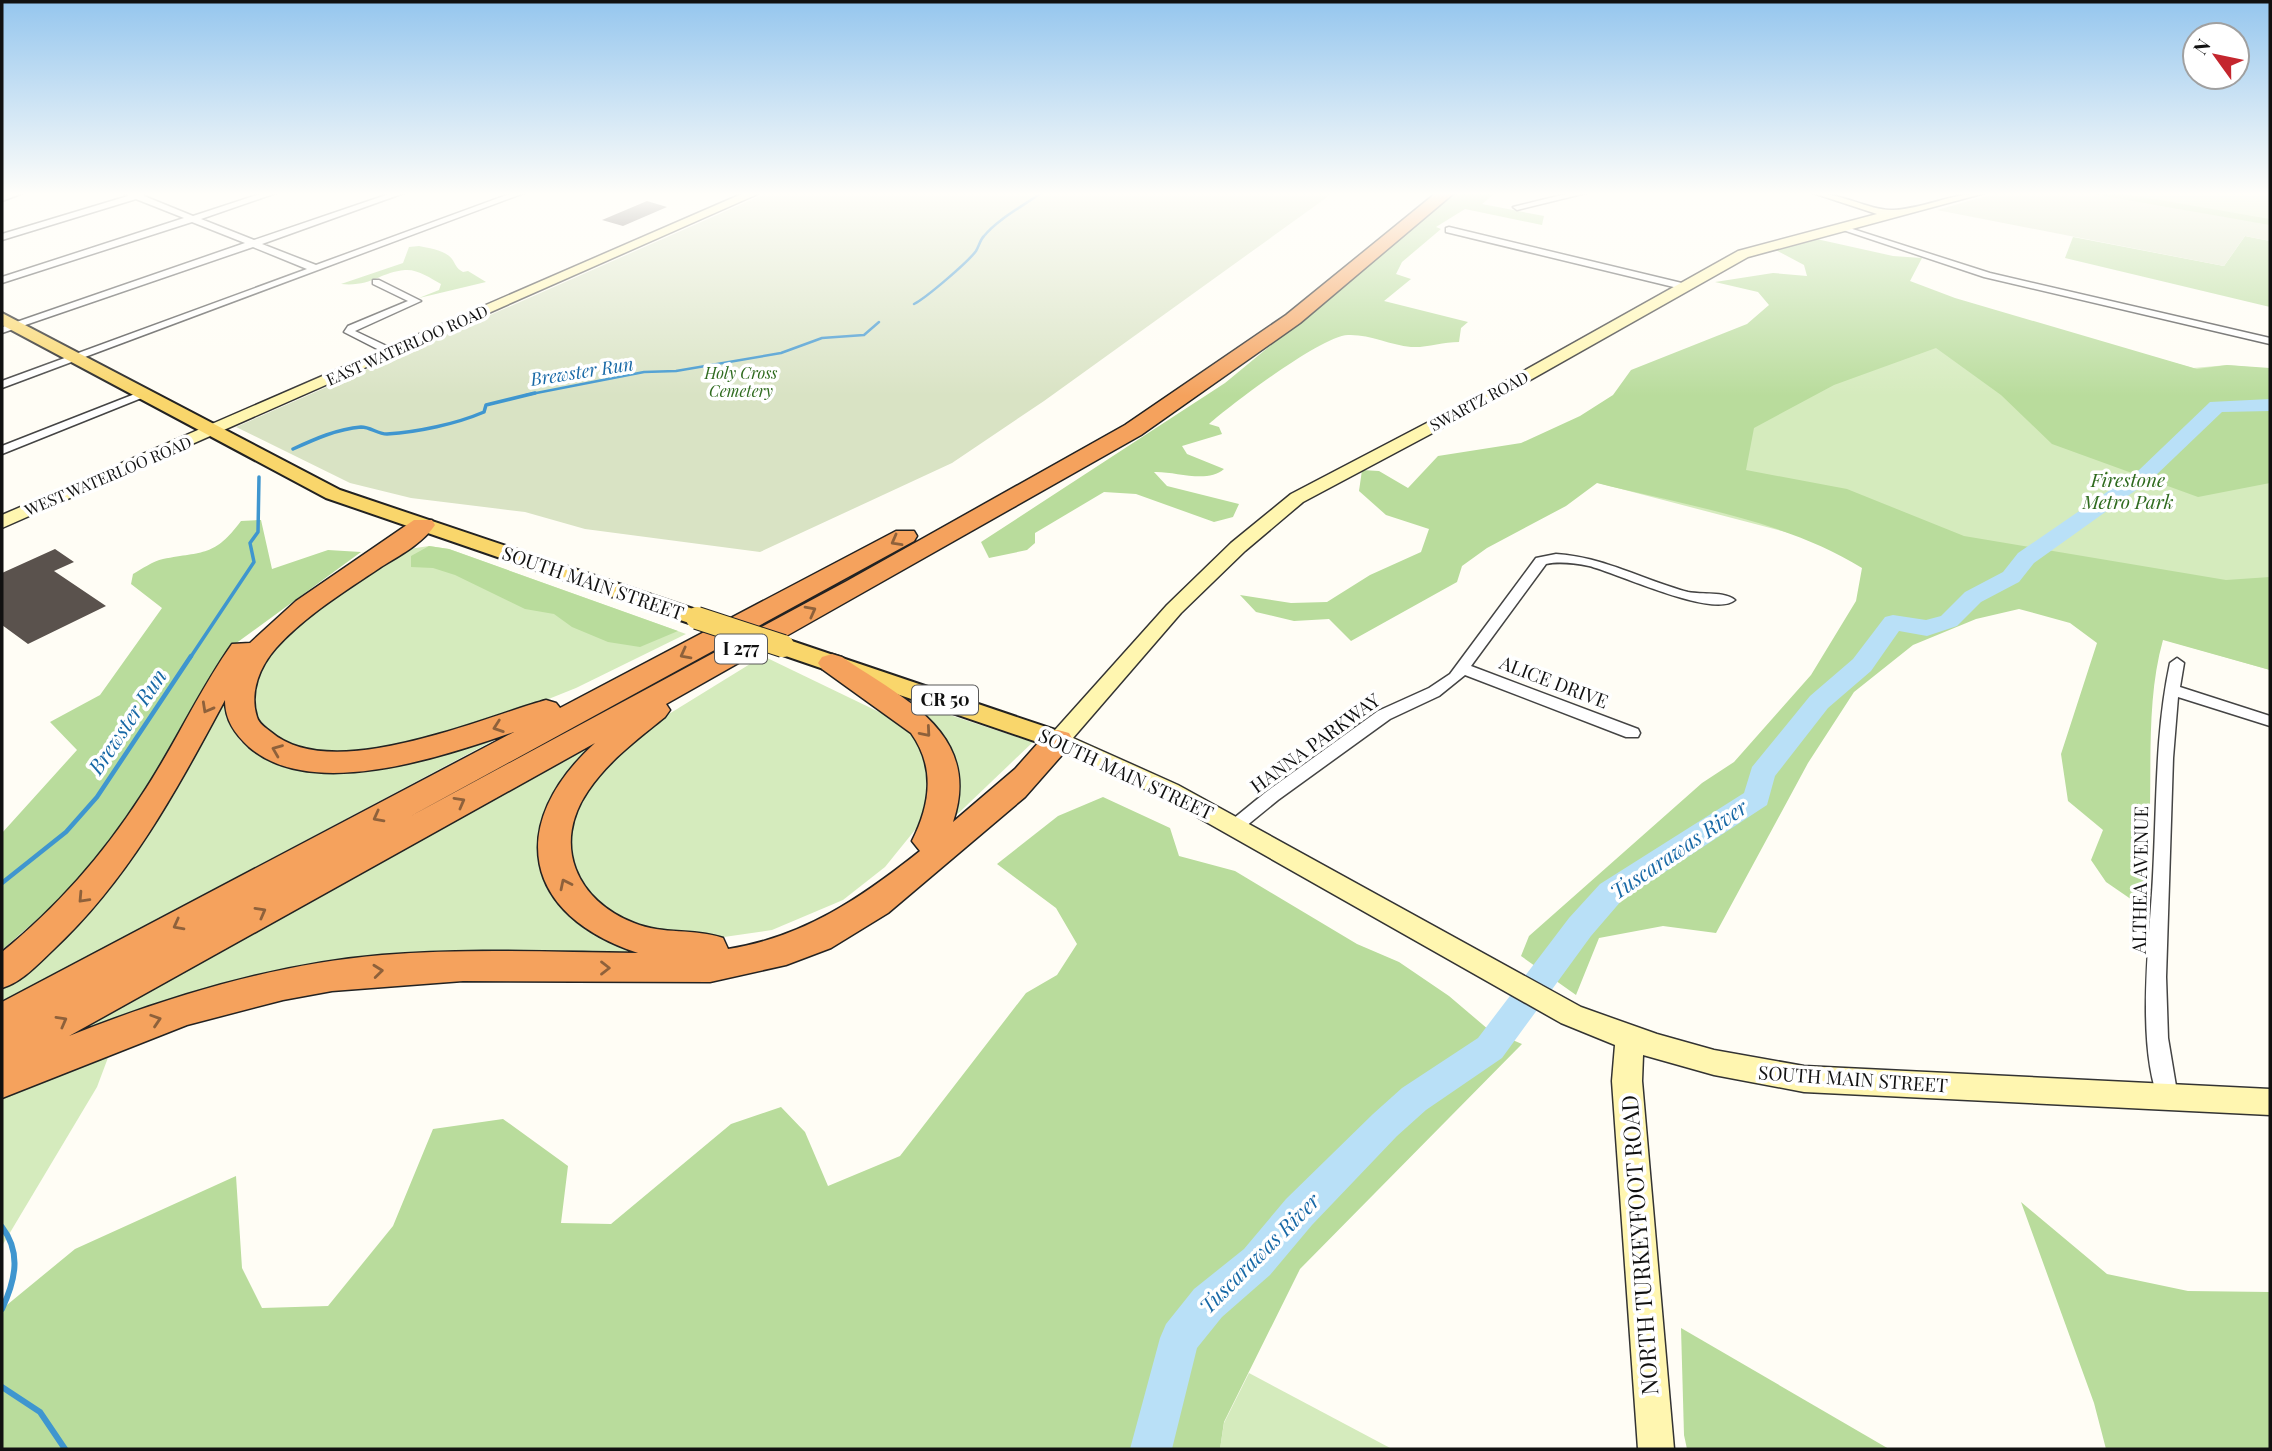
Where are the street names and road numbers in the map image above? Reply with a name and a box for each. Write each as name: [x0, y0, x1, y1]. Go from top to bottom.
street label: EAST WATERLOO ROAD: [323, 299, 491, 390]
street label: SWARTZ ROAD: [1426, 366, 1532, 435]
street label: WEST WATERLOO ROAD: [20, 431, 194, 521]
street label: SOUTH MAIN STREET: [499, 539, 688, 625]
road number: I 277: [715, 634, 767, 664]
street label: ALICE DRIVE: [1495, 648, 1612, 714]
road number: CR 50: [912, 686, 978, 714]
street label: HANNA PARKWAY: [1244, 686, 1385, 798]
street label: SOUTH MAIN STREET: [1035, 721, 1218, 825]
street label: ALTHEA AVENUE: [2125, 806, 2153, 955]
street label: SOUTH MAIN STREET: [1757, 1058, 1949, 1098]
street label: NORTH TURKEYFOOT ROAD: [1613, 1094, 1664, 1396]

